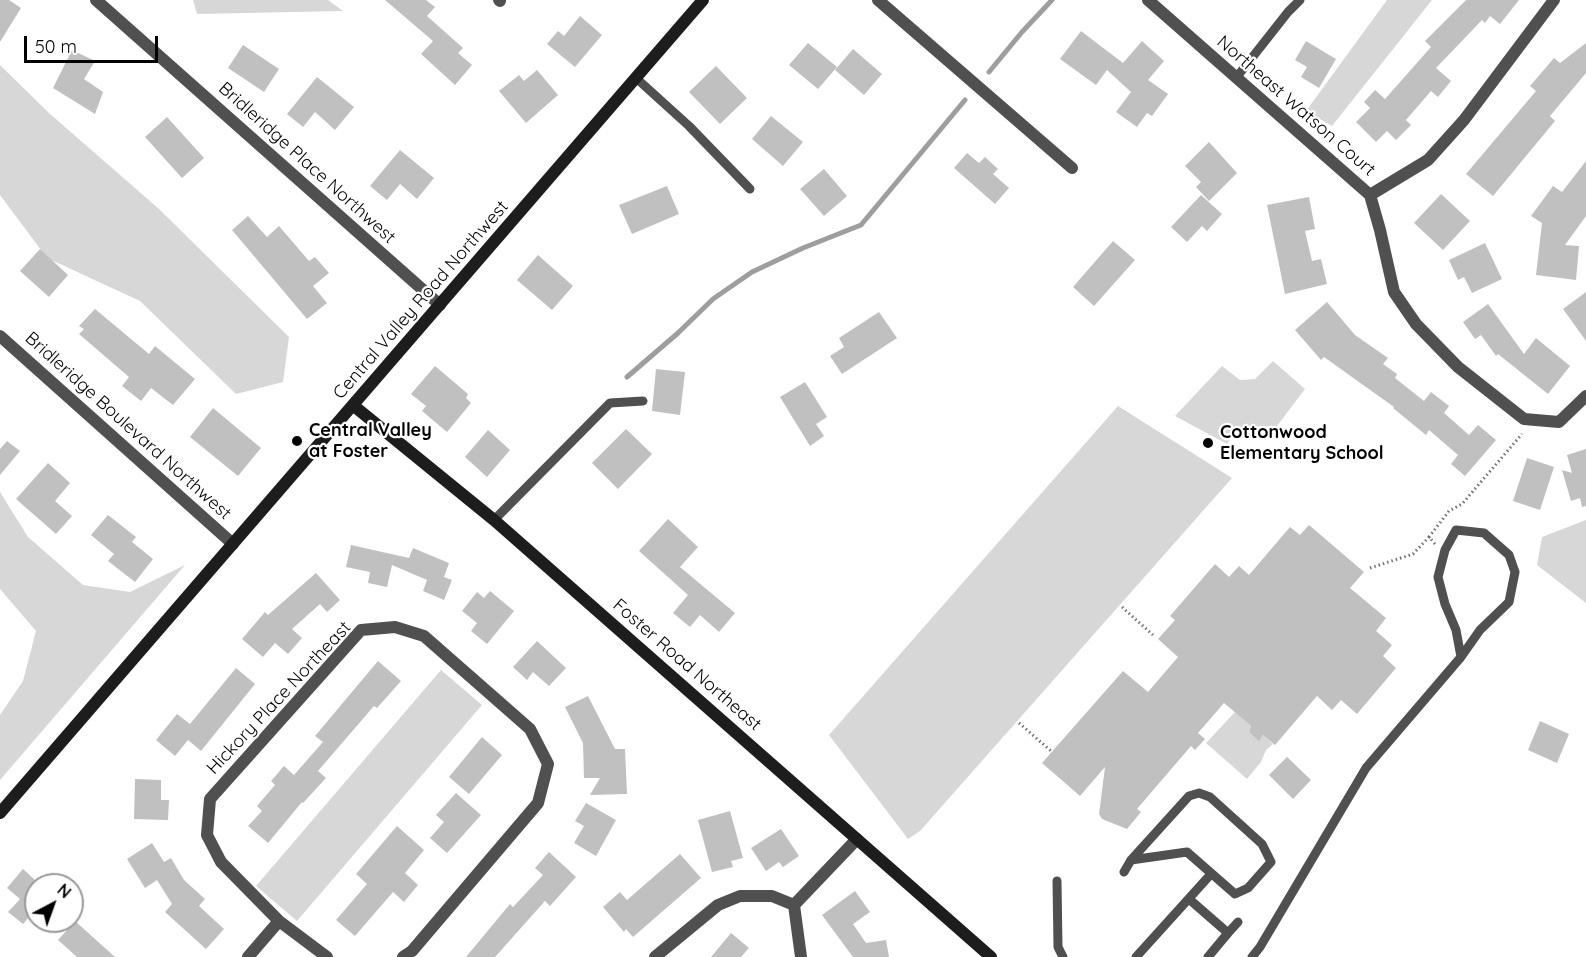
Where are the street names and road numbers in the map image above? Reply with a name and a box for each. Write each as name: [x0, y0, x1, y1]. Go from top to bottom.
street label: Northeast Watson Court: [1212, 31, 1380, 181]
street label: Bridleridge Place Northwest: [214, 78, 400, 248]
street label: Central Valley Road Northwest: [329, 196, 513, 404]
street label: Bridleridge Boulevard Northwest: [20, 328, 236, 524]
street label: Foster Road Northeast: [608, 595, 766, 735]
street label: Hickory Place Northeast: [202, 617, 356, 779]

